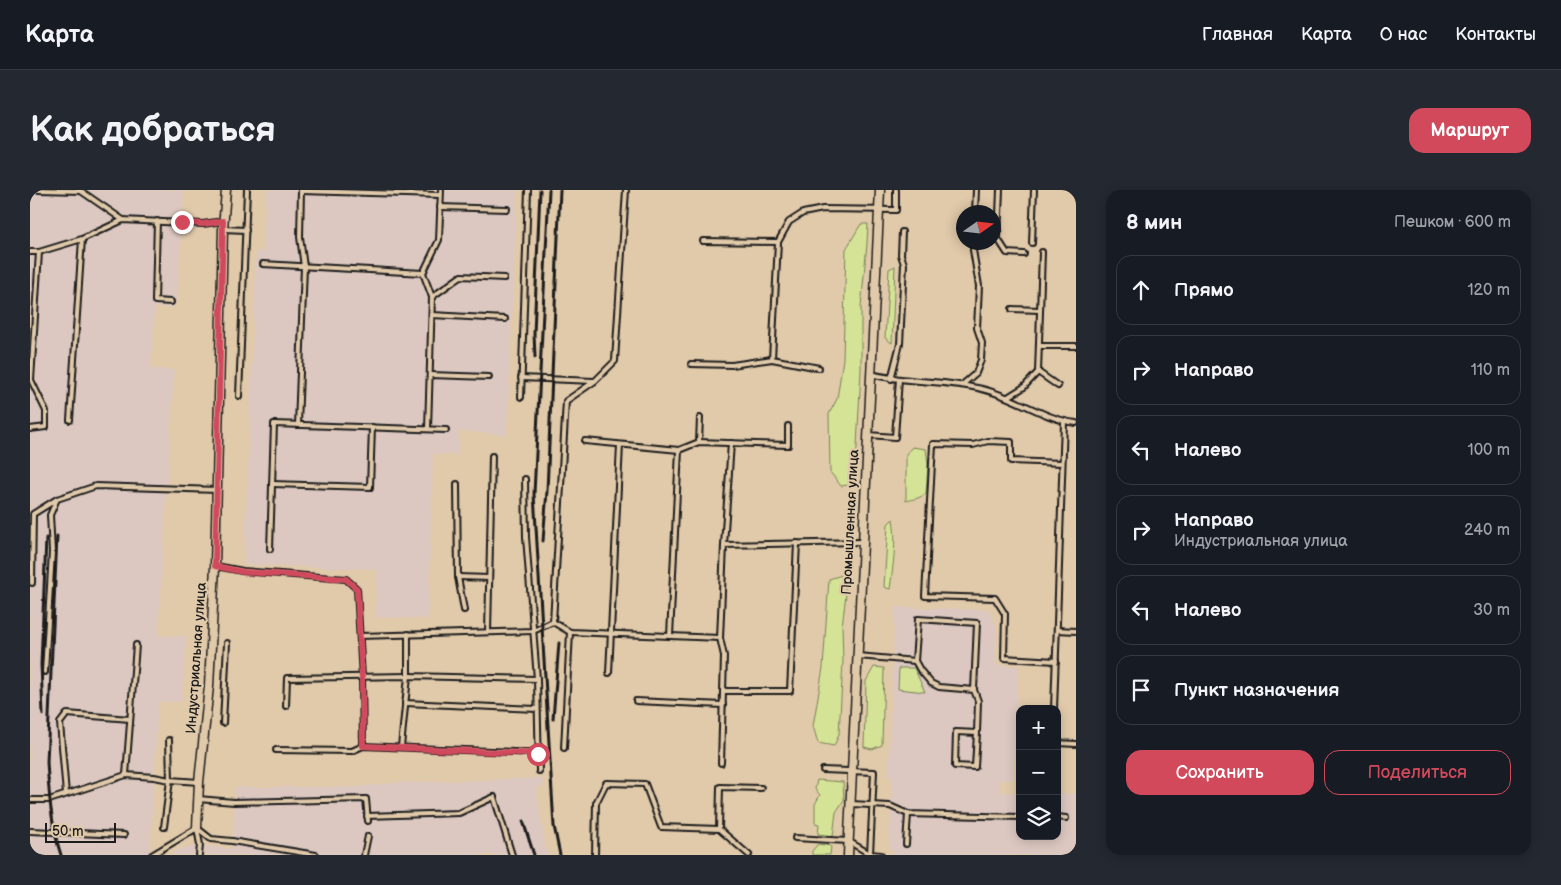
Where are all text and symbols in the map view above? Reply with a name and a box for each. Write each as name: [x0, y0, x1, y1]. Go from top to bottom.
text: Карта: [25, 20, 94, 49]
text: Главная: [1202, 24, 1273, 45]
text: Карта: [1301, 24, 1352, 45]
text: О нас: [1380, 24, 1427, 45]
text: Контакты: [1455, 24, 1536, 45]
button: Маршрут: [1409, 108, 1531, 153]
text: Как добраться: [30, 109, 276, 152]
north arrow: [956, 205, 1001, 250]
text: 8 мин: [1126, 210, 1182, 235]
route end: [171, 211, 194, 234]
text: Пешком · 600 m: [1394, 213, 1511, 232]
icon: ahead: [1127, 276, 1155, 304]
text: Прямо: [1174, 279, 1234, 302]
text: 120 m: [1467, 281, 1510, 300]
icon: right: [1127, 356, 1155, 384]
text: Направо: [1174, 359, 1254, 382]
text: 110 m: [1471, 361, 1510, 380]
icon: left: [1127, 436, 1155, 464]
text: Налево: [1174, 439, 1241, 462]
text: 100 m: [1467, 441, 1510, 460]
street label: Промышленная улица: [838, 448, 862, 595]
text: Направо: [1174, 509, 1254, 532]
icon: right: [1127, 516, 1155, 544]
text: 240 m: [1464, 521, 1510, 540]
text: Индустриальная улица: [1174, 532, 1348, 551]
street label: Индустриальная улица: [182, 581, 210, 734]
icon: left: [1127, 596, 1155, 624]
text: Налево: [1174, 599, 1241, 622]
text: 30 m: [1473, 601, 1510, 620]
icon: arrive: [1127, 676, 1155, 704]
text: Пункт назначения: [1174, 679, 1339, 702]
map controls: [1016, 705, 1061, 840]
button: +: [1016, 705, 1061, 750]
route start: [527, 743, 550, 766]
button: −: [1016, 750, 1061, 795]
button: Сохранить: [1126, 750, 1314, 795]
button: Поделиться: [1324, 750, 1511, 795]
button: layers: [1016, 795, 1061, 840]
scale bar: [45, 820, 116, 843]
text: 50 m: [52, 823, 84, 840]

